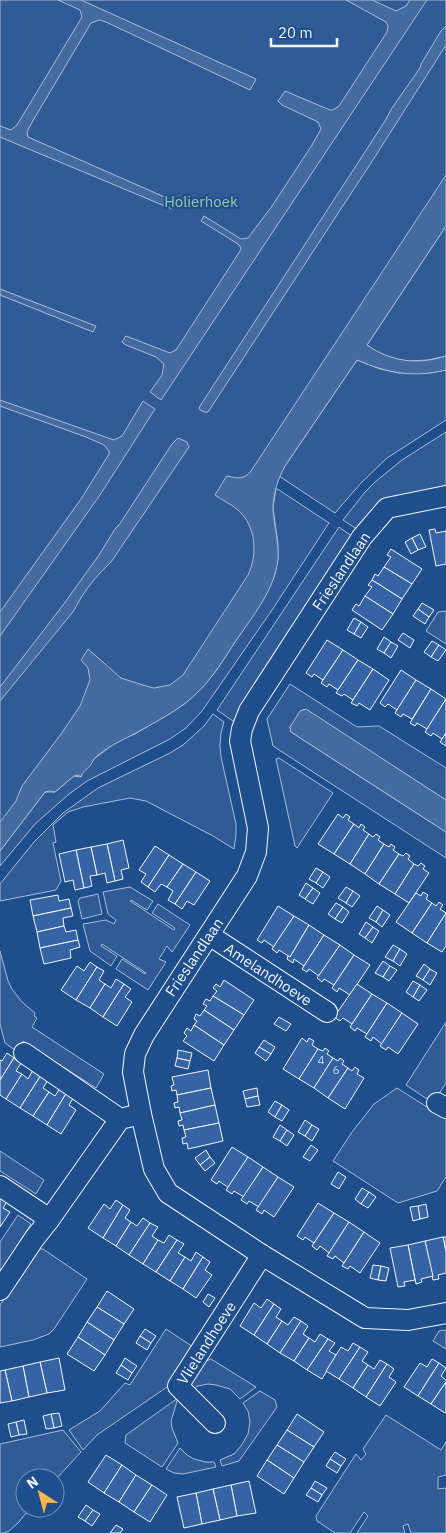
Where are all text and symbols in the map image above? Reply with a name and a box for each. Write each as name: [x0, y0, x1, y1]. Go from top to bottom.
scale bar: [271, 15, 337, 47]
text: 20 m: [278, 23, 313, 42]
park label: Holierhoek: [164, 192, 238, 211]
street label: Frieslandlaan: [308, 528, 374, 614]
street label: Frieslandlaan: [161, 914, 227, 1000]
street label: Amelandhoeve: [221, 938, 316, 1009]
house number: 4: [317, 1052, 325, 1067]
house number: 6: [332, 1062, 340, 1077]
street label: Vlielandhoeve: [172, 1297, 240, 1388]
north arrow: [15, 1468, 65, 1518]
text: N: [23, 1472, 42, 1493]

